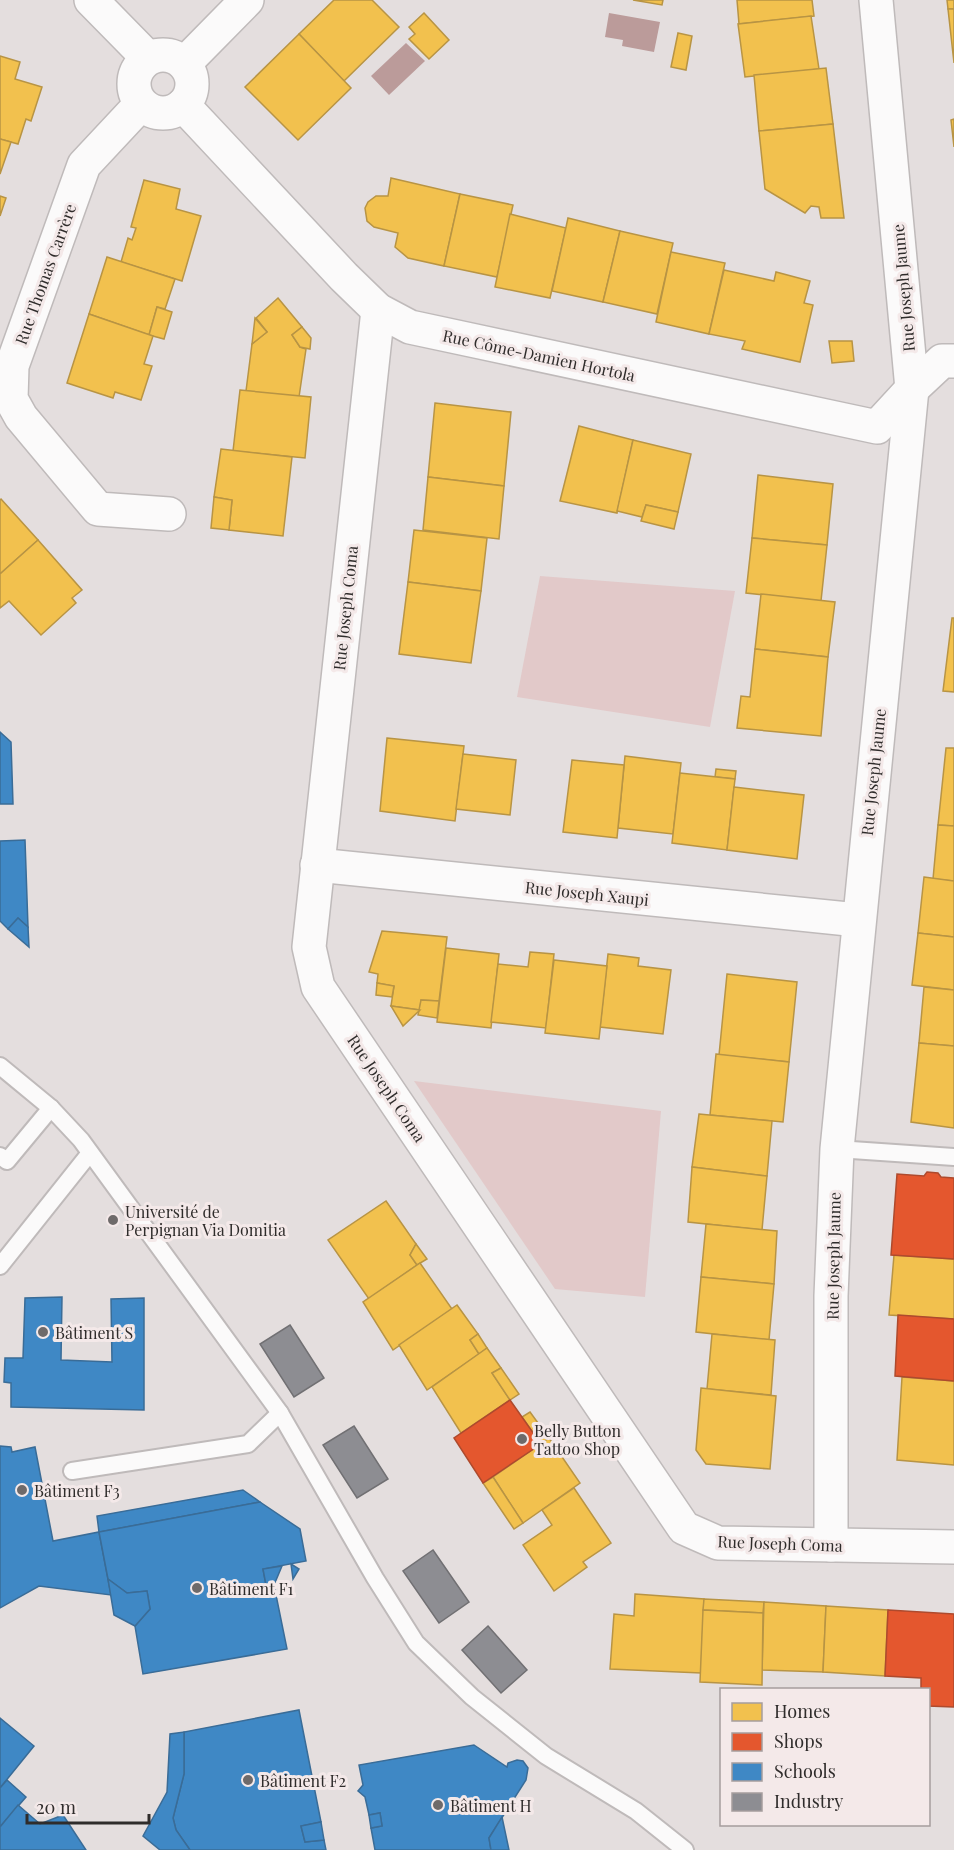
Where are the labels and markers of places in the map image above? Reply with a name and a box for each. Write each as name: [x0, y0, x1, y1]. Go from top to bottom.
place label: Université de Perpignan Via Domitia: [125, 1201, 286, 1240]
marker: Université de Perpignan Via Domitia: [106, 1213, 120, 1227]
place label: Bâtiment S: [55, 1322, 133, 1343]
marker: Bâtiment S: [36, 1325, 50, 1339]
place label: Belly Button Tattoo Shop: [534, 1420, 622, 1459]
marker: Belly Button Tattoo Shop: [515, 1432, 529, 1446]
place label: Bâtiment F3: [34, 1480, 120, 1501]
marker: Bâtiment F3: [15, 1483, 29, 1497]
place label: Bâtiment F1: [209, 1578, 294, 1599]
marker: Bâtiment F1: [190, 1581, 204, 1595]
place label: Bâtiment F2: [260, 1770, 346, 1791]
marker: Bâtiment F2: [241, 1773, 255, 1787]
place label: Bâtiment H: [450, 1795, 532, 1816]
marker: Bâtiment H: [431, 1798, 445, 1812]

